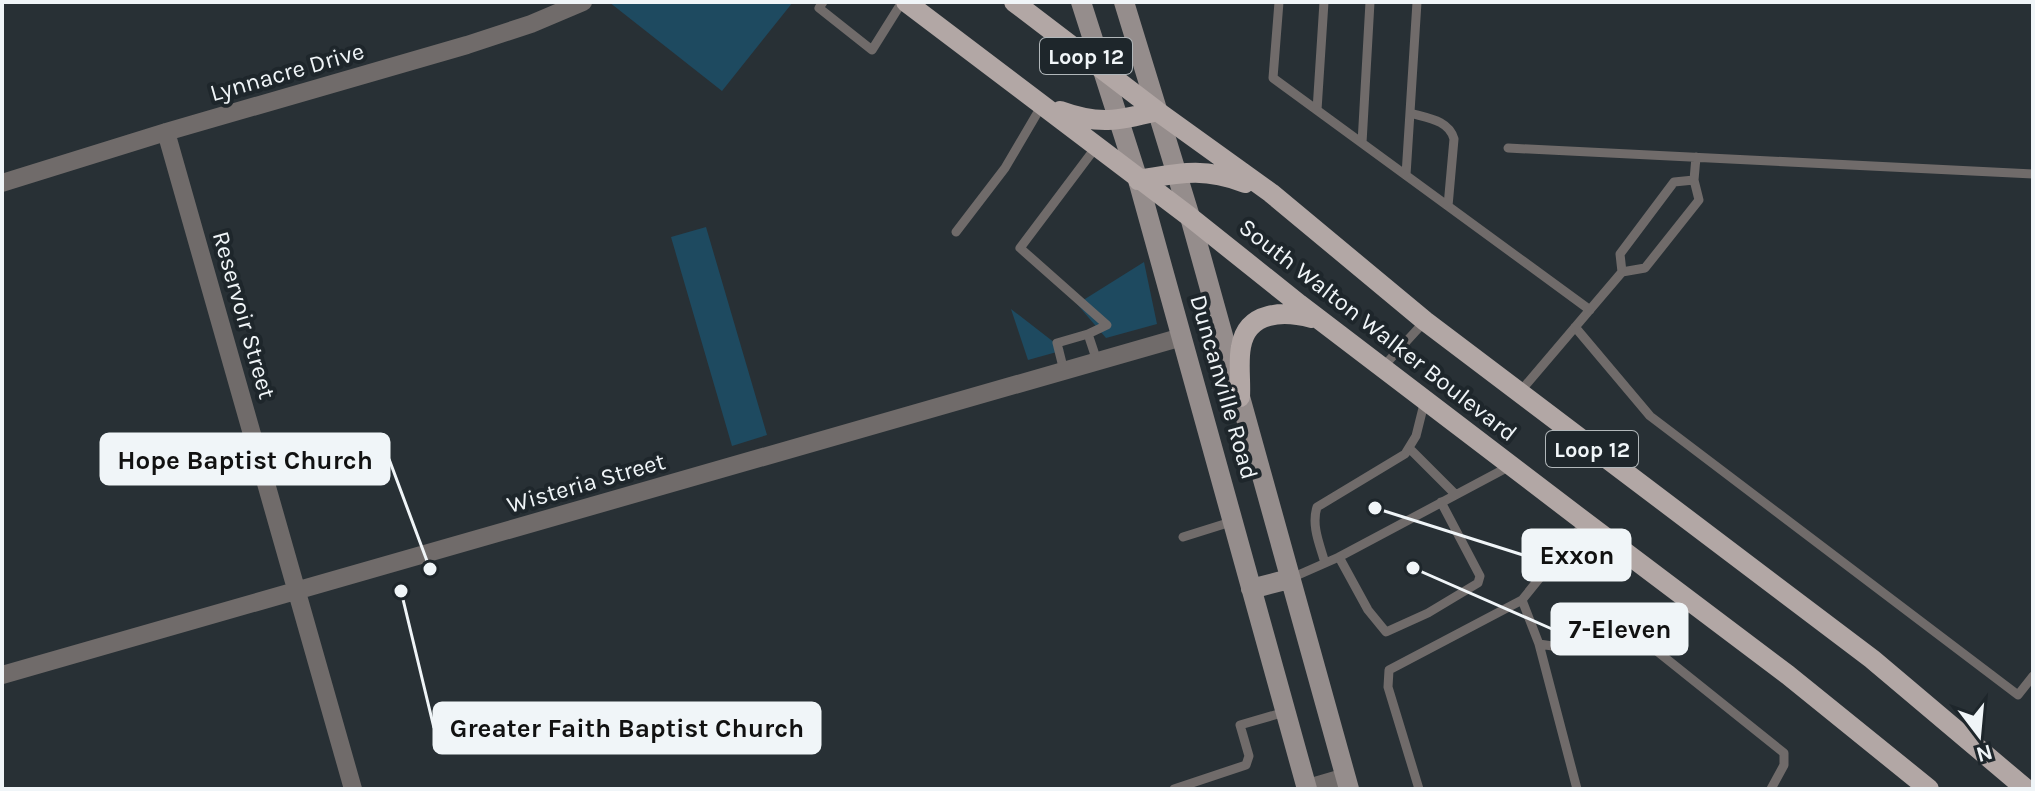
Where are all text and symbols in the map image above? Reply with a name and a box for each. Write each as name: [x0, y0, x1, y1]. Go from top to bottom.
street label: Lynnacre Drive: [207, 37, 367, 107]
road number: Loop 12: [1040, 38, 1132, 74]
street label: South Walton Walker Boulevard: [1233, 213, 1523, 447]
street label: Reservoir Street: [207, 228, 281, 402]
street label: Duncanville Road: [1184, 291, 1264, 483]
road number: Loop 12: [1546, 431, 1638, 467]
callout: Hope Baptist Church: [101, 434, 389, 484]
text: Hope Baptist Church: [117, 445, 373, 476]
street label: Wisteria Street: [504, 447, 668, 519]
callout: Exxon: [1523, 530, 1630, 580]
text: Exxon: [1540, 540, 1614, 571]
callout: 7-Eleven: [1552, 604, 1687, 654]
text: 7-Eleven: [1568, 614, 1672, 645]
north arrow: [1939, 695, 2019, 775]
callout: Greater Faith Baptist Church: [434, 703, 820, 753]
text: Greater Faith Baptist Church: [450, 713, 804, 744]
text: N: [1973, 739, 1995, 768]

